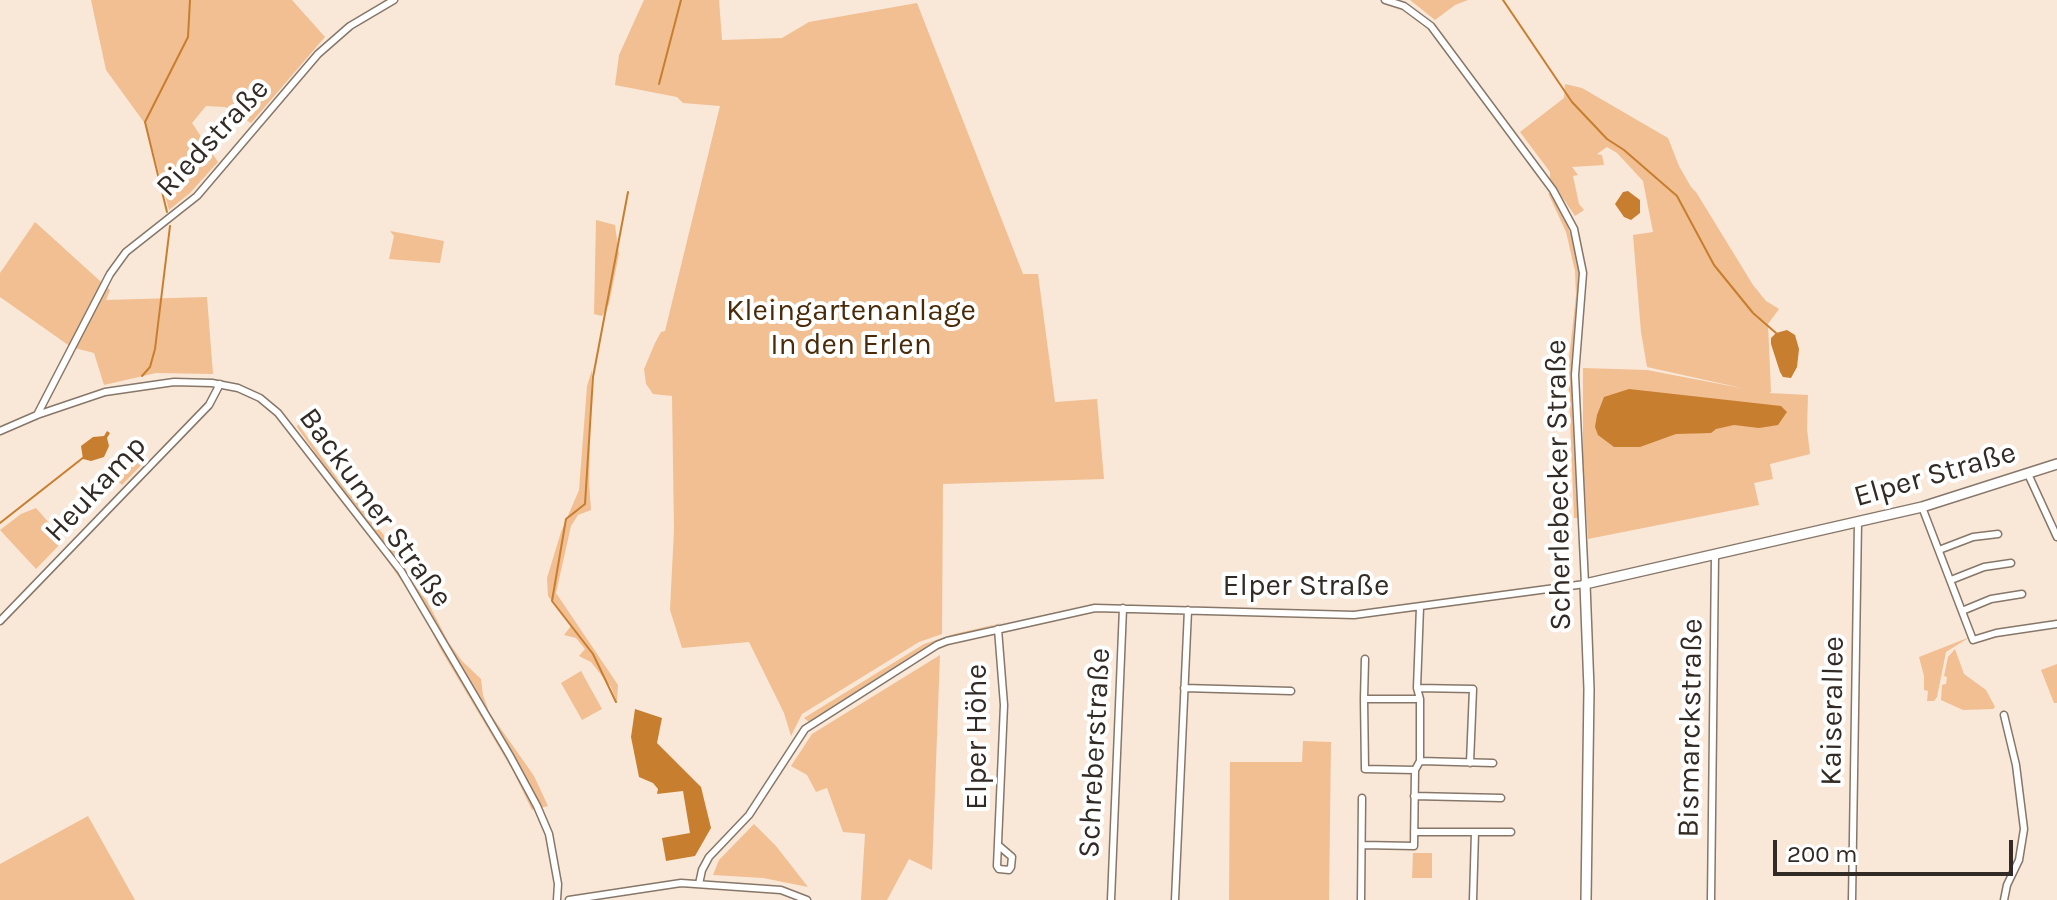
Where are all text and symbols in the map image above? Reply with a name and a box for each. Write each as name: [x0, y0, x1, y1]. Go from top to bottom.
street label: Riedstraße: [149, 71, 277, 205]
park label: Kleingartenanlage In den Erlen: [726, 293, 976, 364]
street label: Scherlebecker Straße: [1538, 339, 1580, 631]
street label: Backumer Straße: [291, 401, 459, 615]
street label: Heukamp: [38, 428, 154, 550]
street label: Elper Straße: [1850, 435, 2020, 515]
street label: Elper Straße: [1223, 568, 1389, 604]
street label: Bismarckstraße: [1671, 618, 1711, 838]
street label: Kaiserallee: [1814, 636, 1852, 786]
street label: Schreberstraße: [1072, 647, 1118, 859]
street label: Elper Höhe: [959, 664, 995, 810]
scale bar: [1777, 824, 2017, 874]
text: 200 m: [1787, 840, 1858, 868]

